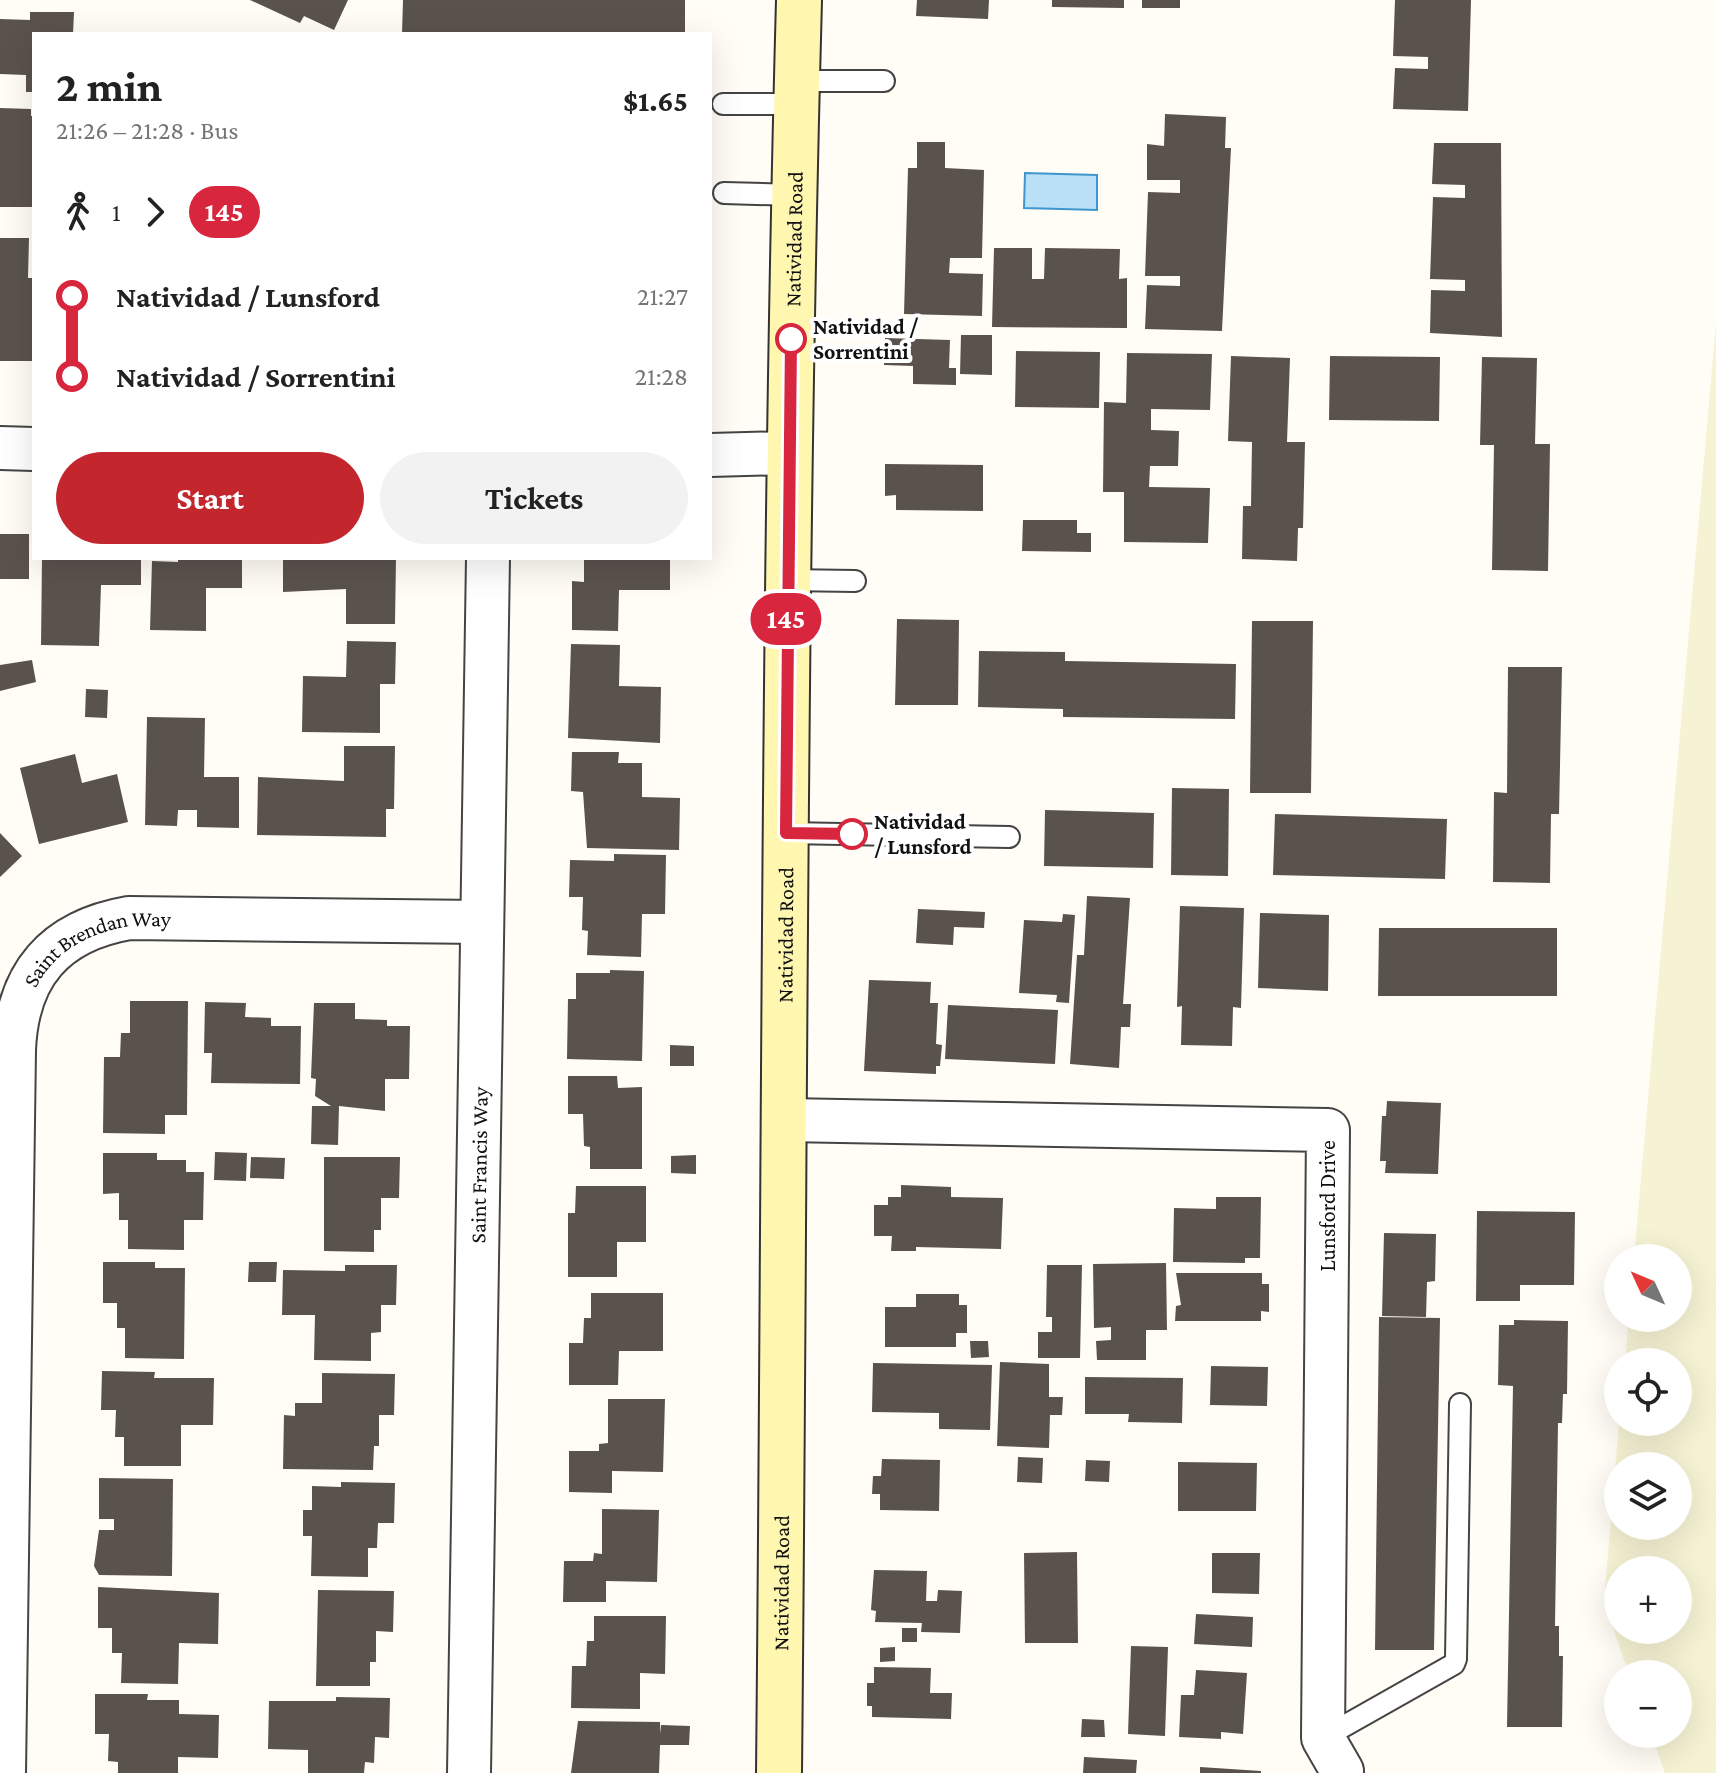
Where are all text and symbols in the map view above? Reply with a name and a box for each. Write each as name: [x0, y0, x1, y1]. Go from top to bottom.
text: 2 min: [56, 62, 162, 110]
text: $1.65: [623, 84, 688, 117]
text: 21:26 – 21:28 · Bus: [56, 116, 239, 145]
street label: Natividad Road: [780, 171, 808, 307]
icon: walk: [56, 190, 100, 234]
icon: forward: [133, 190, 177, 234]
text: 145: [205, 196, 244, 227]
text: 1: [112, 198, 121, 227]
text: Natividad / Lunsford: [116, 280, 380, 313]
text: 21:27: [637, 282, 688, 311]
place label: Natividad / Sorrentini: [813, 314, 919, 364]
marker: Natividad / Sorrentini: [776, 324, 806, 354]
text: Natividad / Sorrentini: [116, 360, 395, 393]
text: 21:28: [635, 362, 688, 391]
button: Start: [56, 452, 364, 544]
button: Tickets: [380, 452, 688, 544]
line badge: 145: [740, 593, 832, 645]
text: 145: [766, 603, 806, 634]
place label: Natividad / Lunsford: [874, 809, 972, 859]
marker: Natividad / Lunsford: [837, 819, 867, 849]
street label: Natividad Road: [772, 867, 798, 1003]
street label: Saint Brendan Way: [18, 906, 172, 991]
street label: Saint Francis Way: [465, 1086, 493, 1244]
street label: Lunsford Drive: [1315, 1140, 1340, 1272]
north arrow: [1604, 1244, 1692, 1332]
map controls: [1604, 1244, 1692, 1748]
button: locate: [1604, 1348, 1692, 1436]
button: layers: [1604, 1452, 1692, 1540]
street label: Natividad Road: [768, 1515, 794, 1651]
button: +: [1604, 1556, 1692, 1644]
button: −: [1604, 1660, 1692, 1748]

